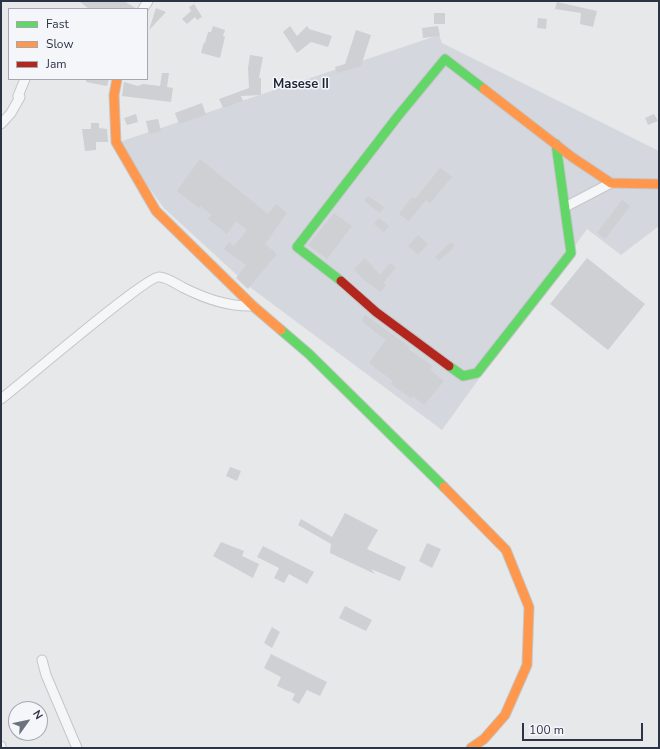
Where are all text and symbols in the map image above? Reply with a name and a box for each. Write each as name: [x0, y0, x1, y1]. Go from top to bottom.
legend: [8, 8, 148, 80]
text: Fast: [46, 16, 69, 32]
text: Slow: [46, 36, 74, 52]
text: Jam: [46, 56, 67, 72]
district label: Masese II: [273, 77, 329, 93]
north arrow: [8, 701, 48, 741]
text: N: [29, 707, 46, 722]
scale bar: [524, 715, 645, 741]
text: 100 m: [529, 722, 564, 738]

